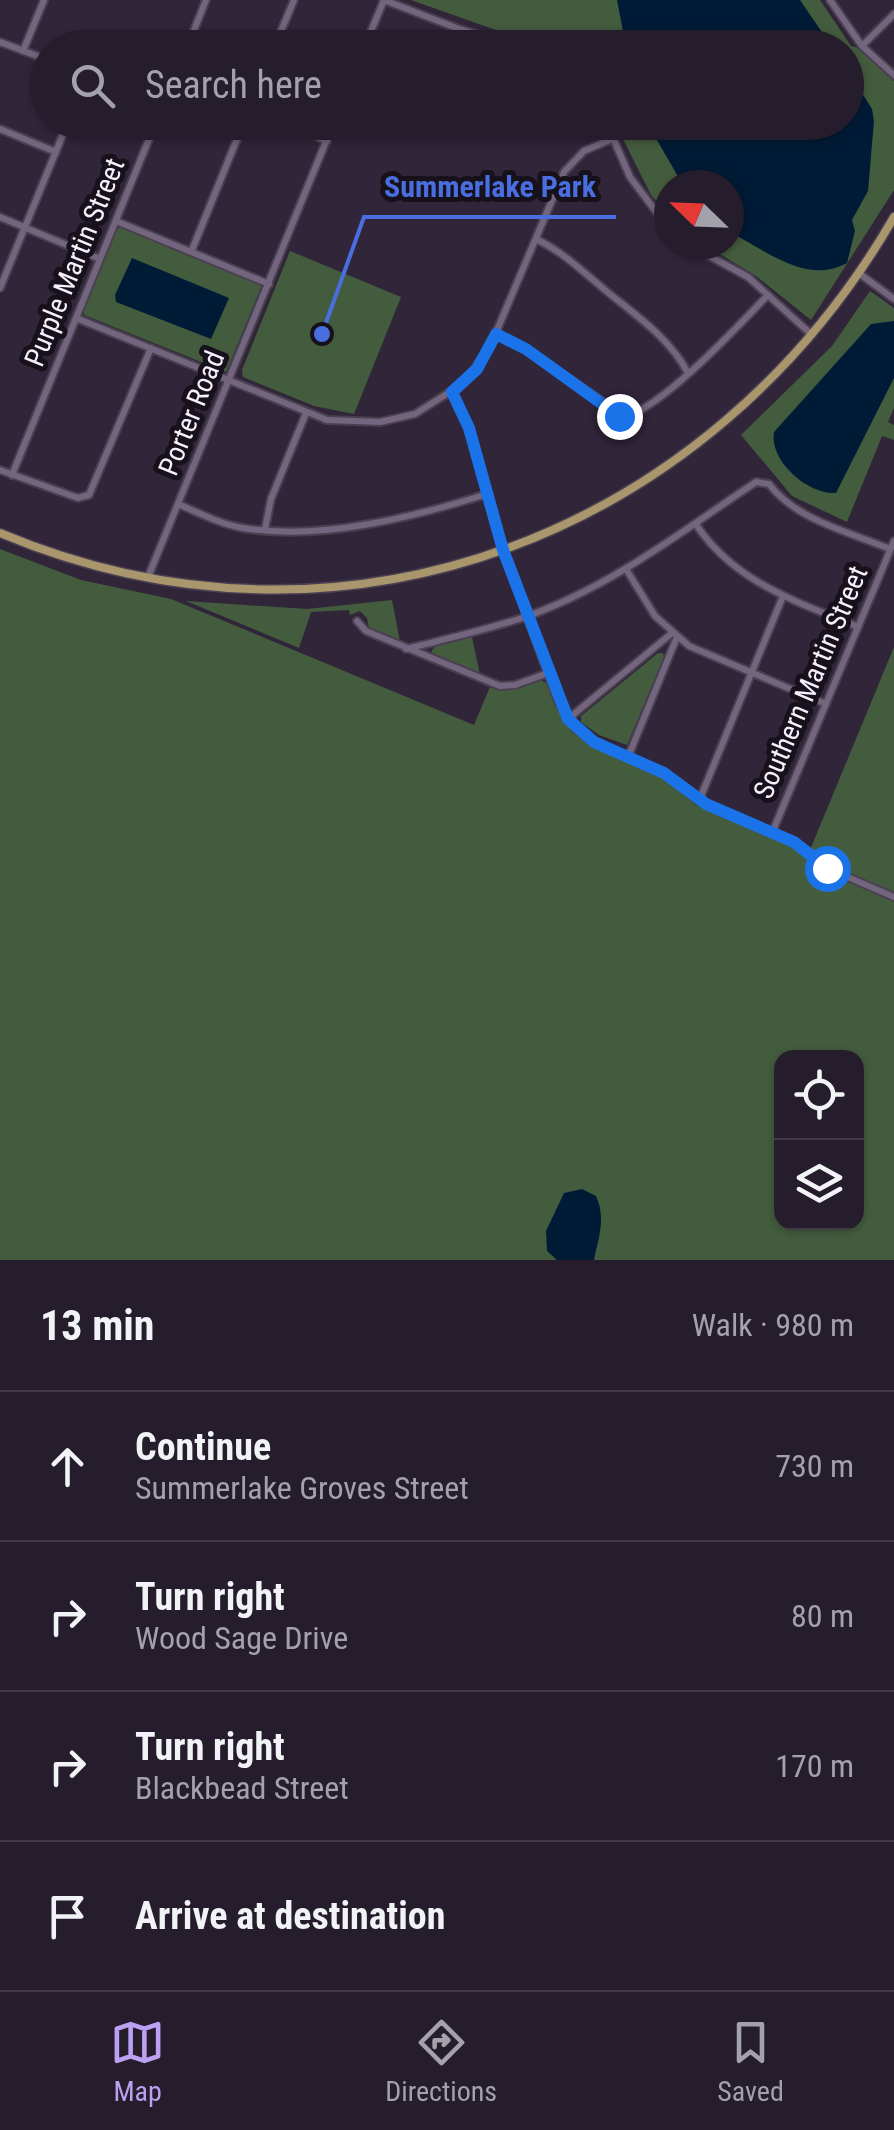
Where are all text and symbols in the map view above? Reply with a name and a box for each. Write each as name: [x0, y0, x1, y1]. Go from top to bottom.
search box: [30, 30, 864, 140]
icon: search: [65, 58, 120, 113]
text: Search here: [145, 63, 322, 107]
street label: Purple Martin Street: [18, 153, 131, 371]
callout: Summerlake Park: [364, 157, 616, 217]
text: Summerlake Park: [384, 169, 597, 204]
north arrow: [654, 170, 744, 260]
street label: Porter Road: [152, 346, 231, 480]
route end: [597, 394, 643, 440]
street label: Southern Martin Street: [746, 561, 874, 804]
route start: [805, 846, 851, 892]
map controls: [774, 1050, 864, 1230]
button: locate: [774, 1050, 864, 1140]
button: layers: [774, 1140, 864, 1230]
text: 13 min: [40, 1301, 155, 1350]
text: Walk · 980 m: [692, 1306, 854, 1344]
text: Continue: [135, 1425, 271, 1469]
icon: ahead: [40, 1439, 95, 1494]
text: 730 m: [775, 1447, 854, 1485]
text: Summerlake Groves Street: [135, 1469, 469, 1507]
text: Turn right: [135, 1575, 285, 1619]
icon: right: [40, 1589, 95, 1644]
text: 80 m: [791, 1597, 854, 1635]
text: Wood Sage Drive: [135, 1619, 348, 1657]
text: Turn right: [135, 1725, 285, 1769]
icon: right: [40, 1739, 95, 1794]
text: 170 m: [775, 1747, 854, 1785]
text: Blackbead Street: [135, 1769, 349, 1807]
icon: arrive: [40, 1889, 95, 1944]
text: Arrive at destination: [135, 1894, 445, 1938]
tab: Map: [110, 2015, 165, 2108]
tab: Directions: [385, 2015, 497, 2108]
tab: Saved: [717, 2015, 784, 2108]

